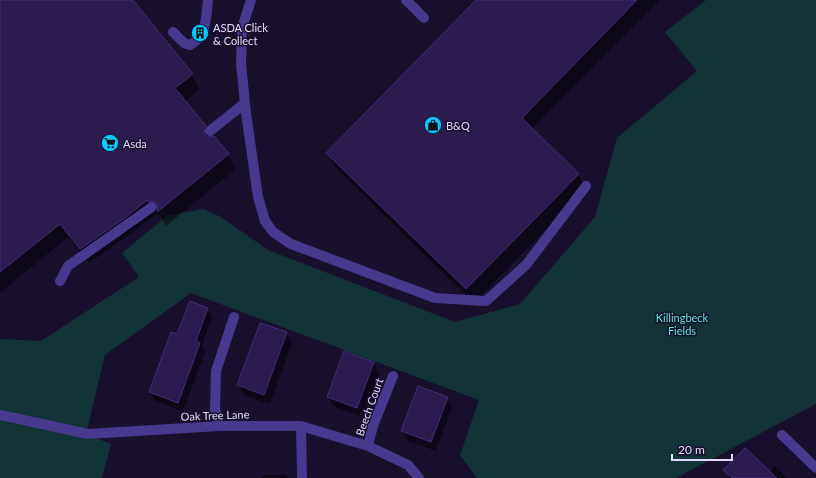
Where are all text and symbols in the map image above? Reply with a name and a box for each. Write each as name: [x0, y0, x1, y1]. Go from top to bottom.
place label: ASDA Click & Collect: [213, 21, 268, 47]
building icon: ASDA Click & Collect: [190, 23, 210, 43]
shop icon: B&Q: [423, 115, 443, 135]
place label: B&Q: [446, 119, 470, 132]
supermarket icon: Asda: [100, 133, 120, 153]
place label: Asda: [123, 137, 147, 150]
park label: Killingbeck Fields: [656, 311, 709, 337]
street label: Beech Court: [353, 376, 385, 438]
street label: Oak Tree Lane: [180, 407, 250, 423]
scale bar: [672, 436, 732, 462]
text: 20 m: [678, 442, 705, 457]

